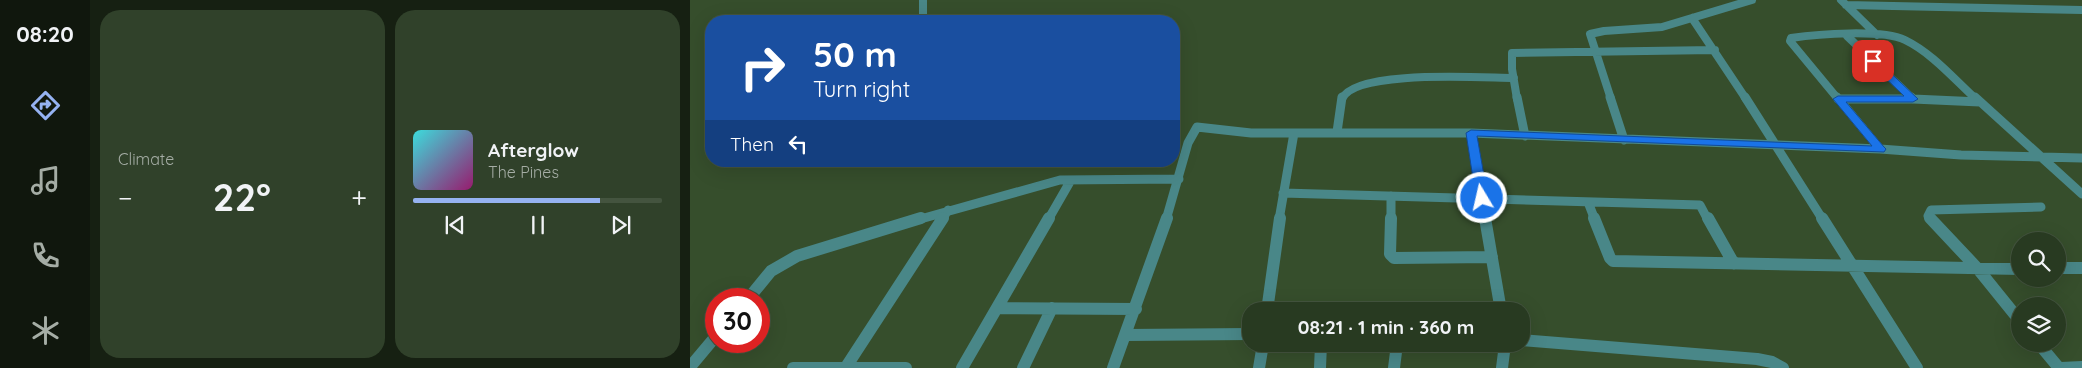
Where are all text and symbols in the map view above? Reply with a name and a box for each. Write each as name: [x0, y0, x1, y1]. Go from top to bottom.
text: 08:20: [16, 20, 74, 48]
text: 50 m: [813, 32, 897, 76]
icon: right: [730, 35, 795, 100]
pin: [1852, 40, 1894, 82]
icon: arrive: [1859, 47, 1887, 75]
text: Turn right: [813, 75, 910, 103]
icon: directions: [28, 88, 63, 123]
icon: left: [784, 130, 812, 158]
text: Then: [730, 132, 774, 156]
text: Afterglow: [488, 138, 579, 162]
text: Climate: [118, 149, 174, 169]
text: The Pines: [488, 162, 559, 182]
icon: music: [28, 163, 63, 198]
position arrow: [1455, 171, 1507, 223]
text: 22°: [213, 173, 271, 221]
text: −: [118, 180, 133, 215]
text: +: [351, 180, 367, 215]
icon: previous: [441, 211, 469, 239]
icon: pause: [524, 211, 552, 239]
icon: next: [607, 211, 635, 239]
map controls: [2011, 232, 2066, 352]
button: search: [2011, 232, 2066, 287]
icon: phone: [28, 238, 63, 273]
speed limit sign: 30: [705, 288, 770, 353]
button: layers: [2011, 297, 2066, 352]
icon: climate: [28, 313, 63, 348]
text: 08:21 · 1 min · 360 m: [1298, 315, 1474, 339]

